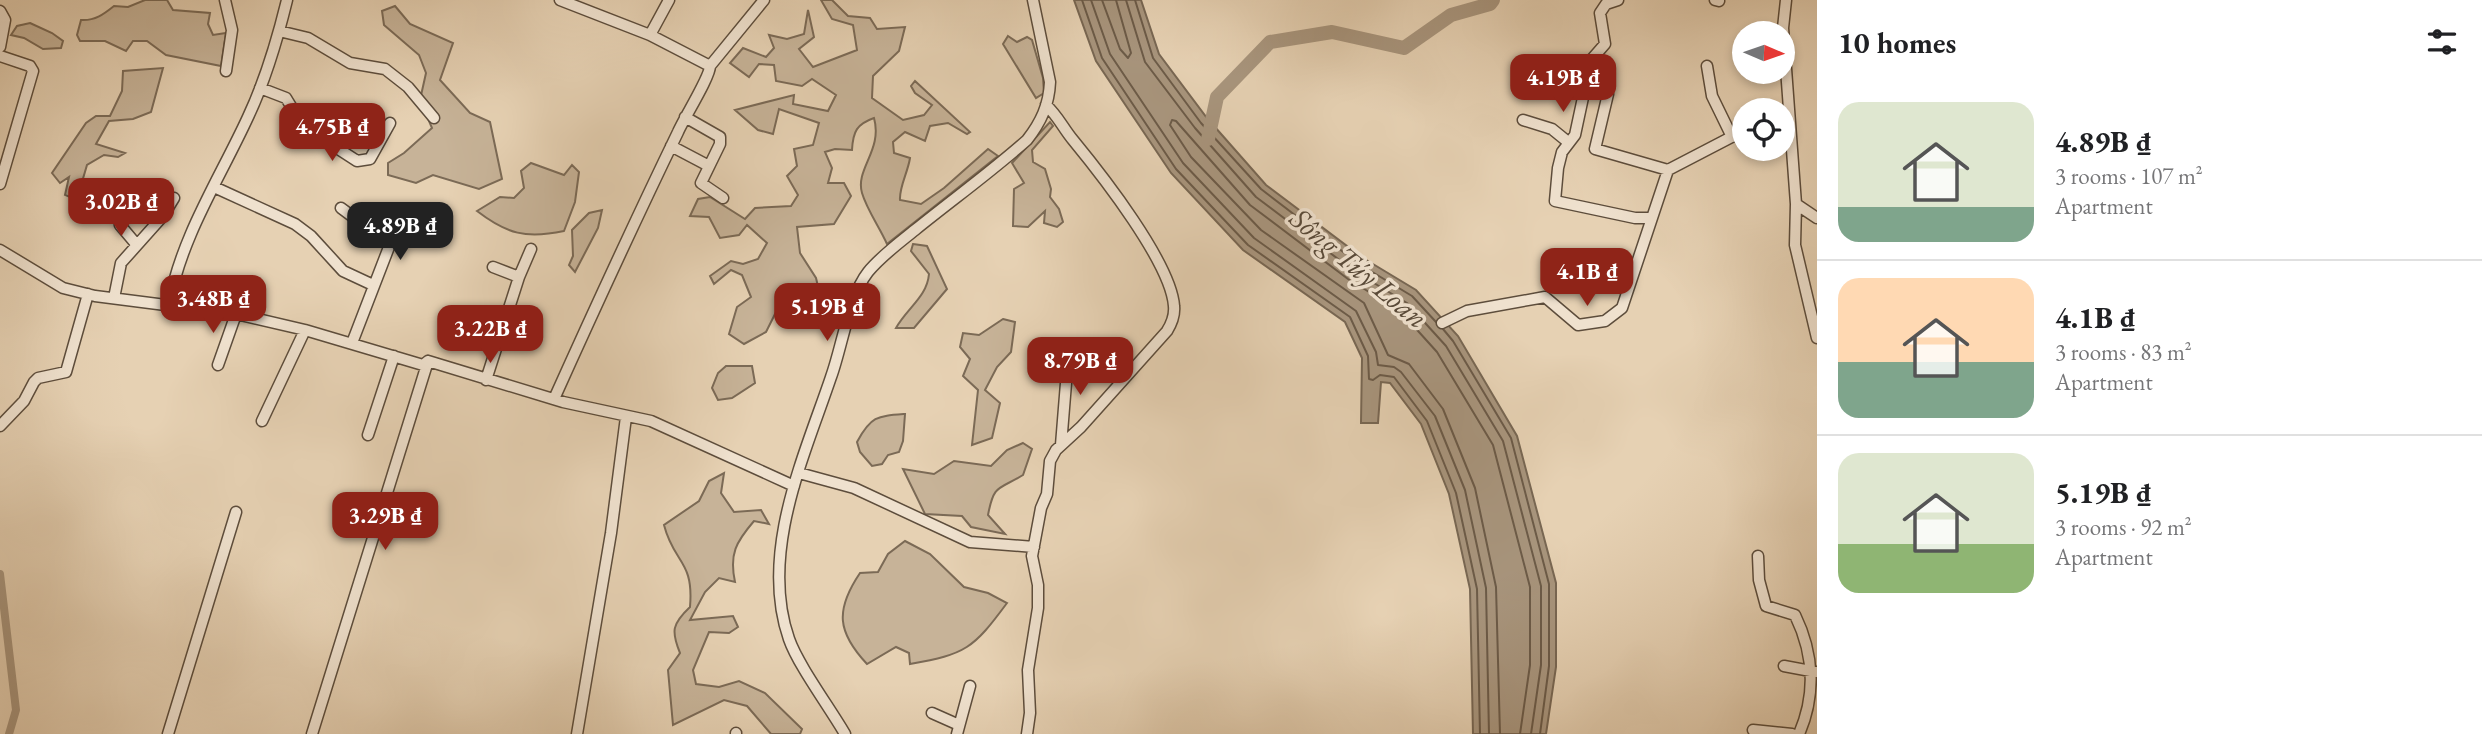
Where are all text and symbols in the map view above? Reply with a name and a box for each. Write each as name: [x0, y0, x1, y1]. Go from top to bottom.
north arrow: [1732, 21, 1796, 84]
map controls: [1732, 21, 1795, 161]
text: 10 homes: [1838, 23, 1956, 62]
icon: filters: [2423, 23, 2461, 61]
pin: 4.19B ₫: [1498, 54, 1628, 114]
text: 4.19B ₫: [1526, 62, 1600, 92]
button: locate: [1732, 98, 1795, 161]
pin: 4.75B ₫: [267, 104, 397, 163]
text: 4.75B ₫: [295, 111, 369, 141]
text: 4.89B ₫: [2055, 122, 2151, 161]
icon: home: [1894, 130, 1978, 214]
text: 3 rooms · 107 m²: [2055, 161, 2203, 191]
pin: 3.02B ₫: [56, 178, 186, 238]
text: 3.02B ₫: [84, 186, 158, 216]
text: Apartment: [2055, 191, 2153, 221]
water label: Sông Túy Loan: [1282, 198, 1436, 337]
pin: 4.89B ₫: [335, 202, 465, 262]
text: 4.89B ₫: [363, 210, 437, 240]
pin: 4.1B ₫: [1530, 248, 1644, 308]
text: 4.1B ₫: [1556, 256, 1618, 286]
pin: 3.48B ₫: [148, 276, 278, 335]
text: 3.48B ₫: [176, 283, 250, 313]
pin: 5.19B ₫: [762, 284, 892, 343]
text: 5.19B ₫: [790, 291, 864, 321]
text: 4.1B ₫: [2055, 298, 2135, 337]
pin: 3.22B ₫: [425, 306, 555, 365]
icon: home: [1894, 306, 1978, 390]
text: 3.22B ₫: [453, 313, 527, 343]
text: 3 rooms · 83 m²: [2055, 337, 2192, 367]
pin: 8.79B ₫: [1015, 338, 1145, 397]
text: 8.79B ₫: [1043, 345, 1117, 375]
text: Apartment: [2055, 367, 2153, 397]
text: 5.19B ₫: [2055, 473, 2151, 512]
icon: home: [1894, 481, 1978, 565]
pin: 3.29B ₫: [320, 492, 450, 552]
text: 3.29B ₫: [348, 500, 422, 530]
text: 3 rooms · 92 m²: [2055, 512, 2192, 542]
text: Apartment: [2055, 542, 2153, 572]

